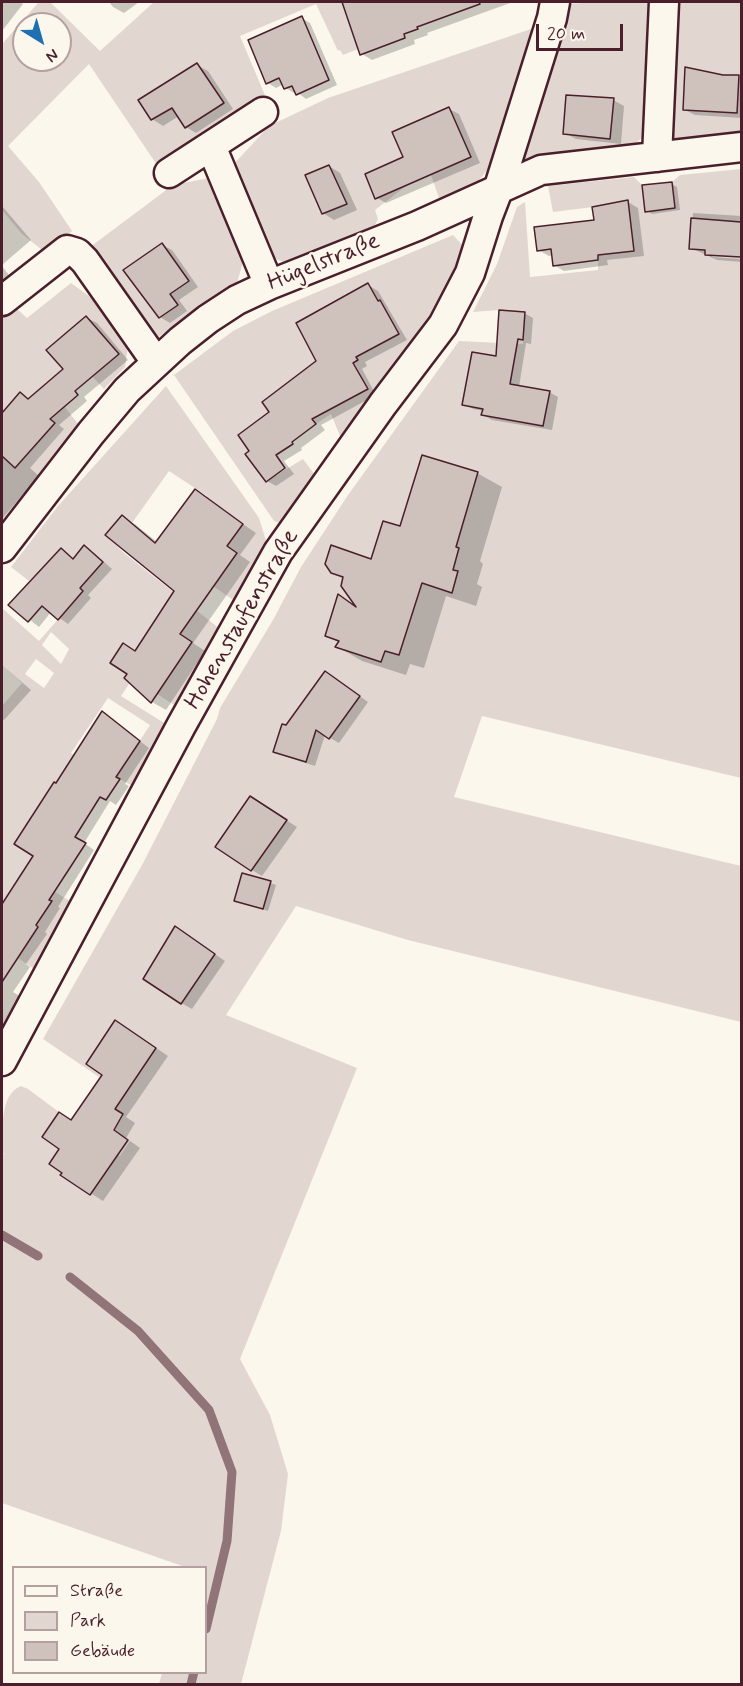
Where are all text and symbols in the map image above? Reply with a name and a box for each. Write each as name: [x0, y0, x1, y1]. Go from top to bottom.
north arrow: [12, 12, 72, 72]
scale bar: [539, 12, 626, 50]
text: 20 m: [547, 22, 585, 46]
text: N: [41, 44, 63, 67]
street label: Hügelstraße: [264, 227, 384, 299]
street label: Hohenstaufenstraße: [180, 525, 306, 715]
legend: [12, 1566, 207, 1674]
text: Straße: [70, 1579, 123, 1603]
text: Park: [70, 1609, 106, 1633]
text: Gebäude: [70, 1639, 135, 1663]

